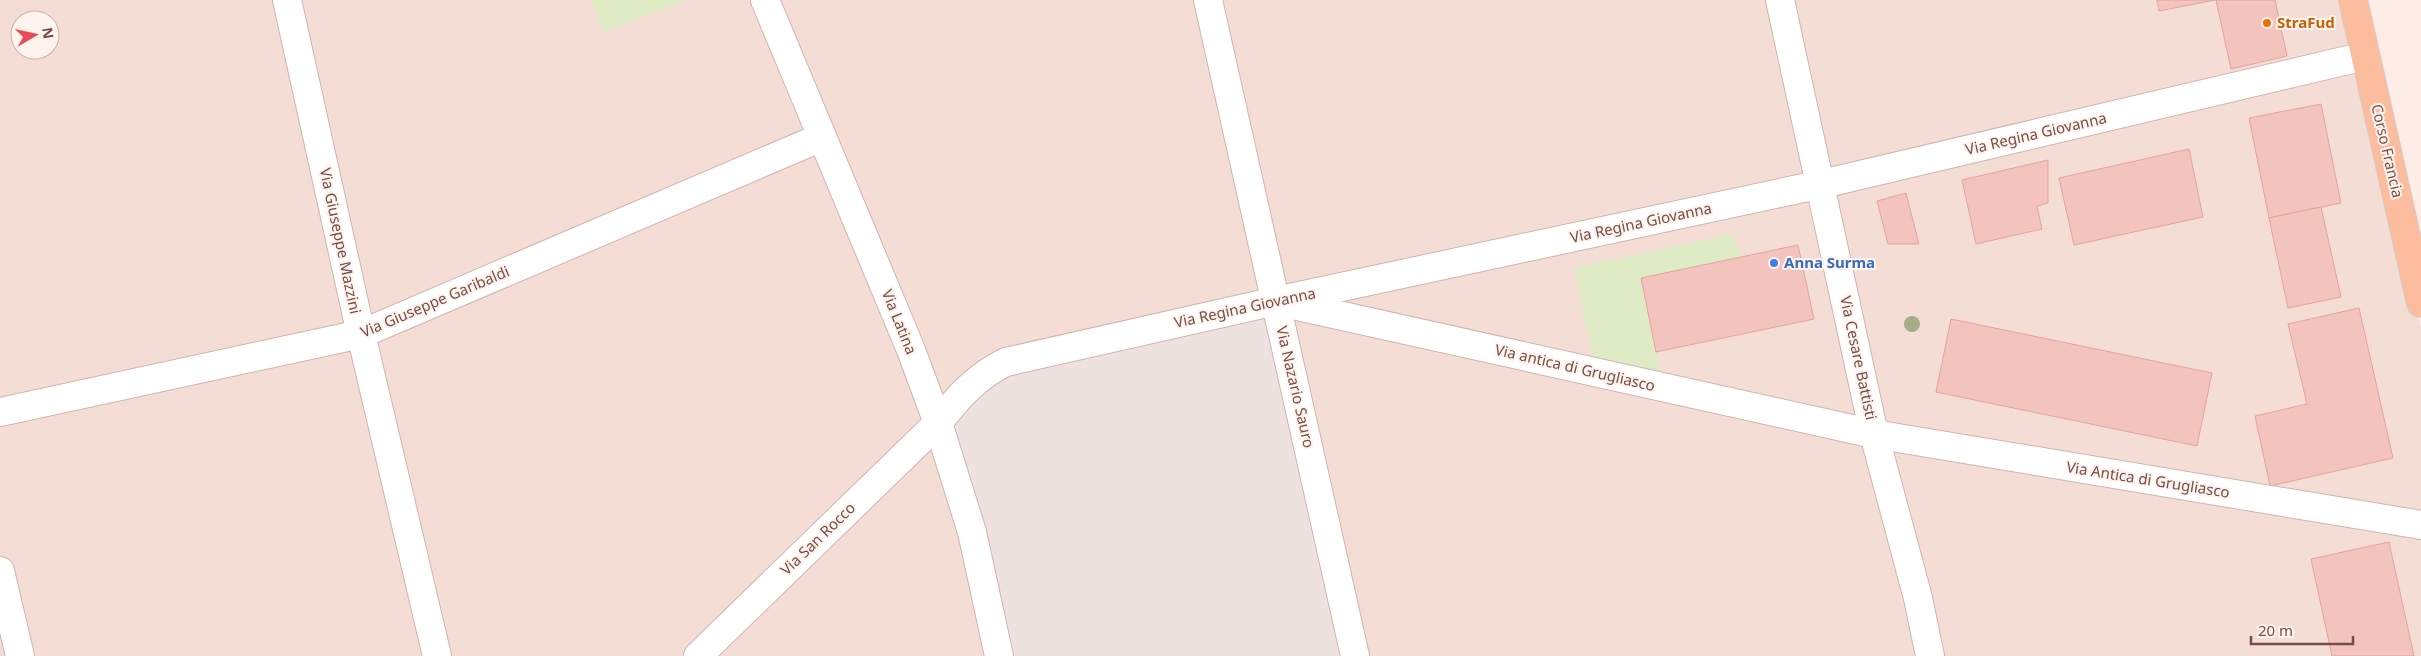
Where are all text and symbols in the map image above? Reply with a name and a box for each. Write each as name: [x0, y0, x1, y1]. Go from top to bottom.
north arrow: [10, 10, 60, 60]
place label: StraFud: [2277, 12, 2335, 32]
marker: StraFud: [2261, 17, 2273, 29]
text: N: [38, 26, 59, 40]
street label: Corso Francia: [2367, 102, 2408, 200]
street label: Via Regina Giovanna: [1963, 107, 2108, 159]
street label: Via Giuseppe Mazzini: [316, 166, 366, 316]
street label: Via Regina Giovanna: [1568, 197, 1713, 247]
place label: Anna Surma: [1784, 252, 1875, 272]
marker: Anna Surma: [1768, 257, 1780, 269]
street label: Via Giuseppe Garibaldi: [357, 261, 512, 341]
street label: Via Regina Giovanna: [1172, 282, 1317, 332]
street label: Via Latina: [878, 286, 922, 357]
street label: Via Cesare Battisti: [1836, 294, 1882, 422]
street label: Via Nazario Sauro: [1272, 324, 1320, 450]
street label: Via antica di Grugliasco: [1493, 339, 1657, 395]
street label: Via Antica di Grugliasco: [2065, 456, 2231, 502]
street label: Via San Rocco: [776, 497, 859, 579]
scale bar: [2251, 614, 2354, 646]
text: 20 m: [2258, 620, 2293, 640]

